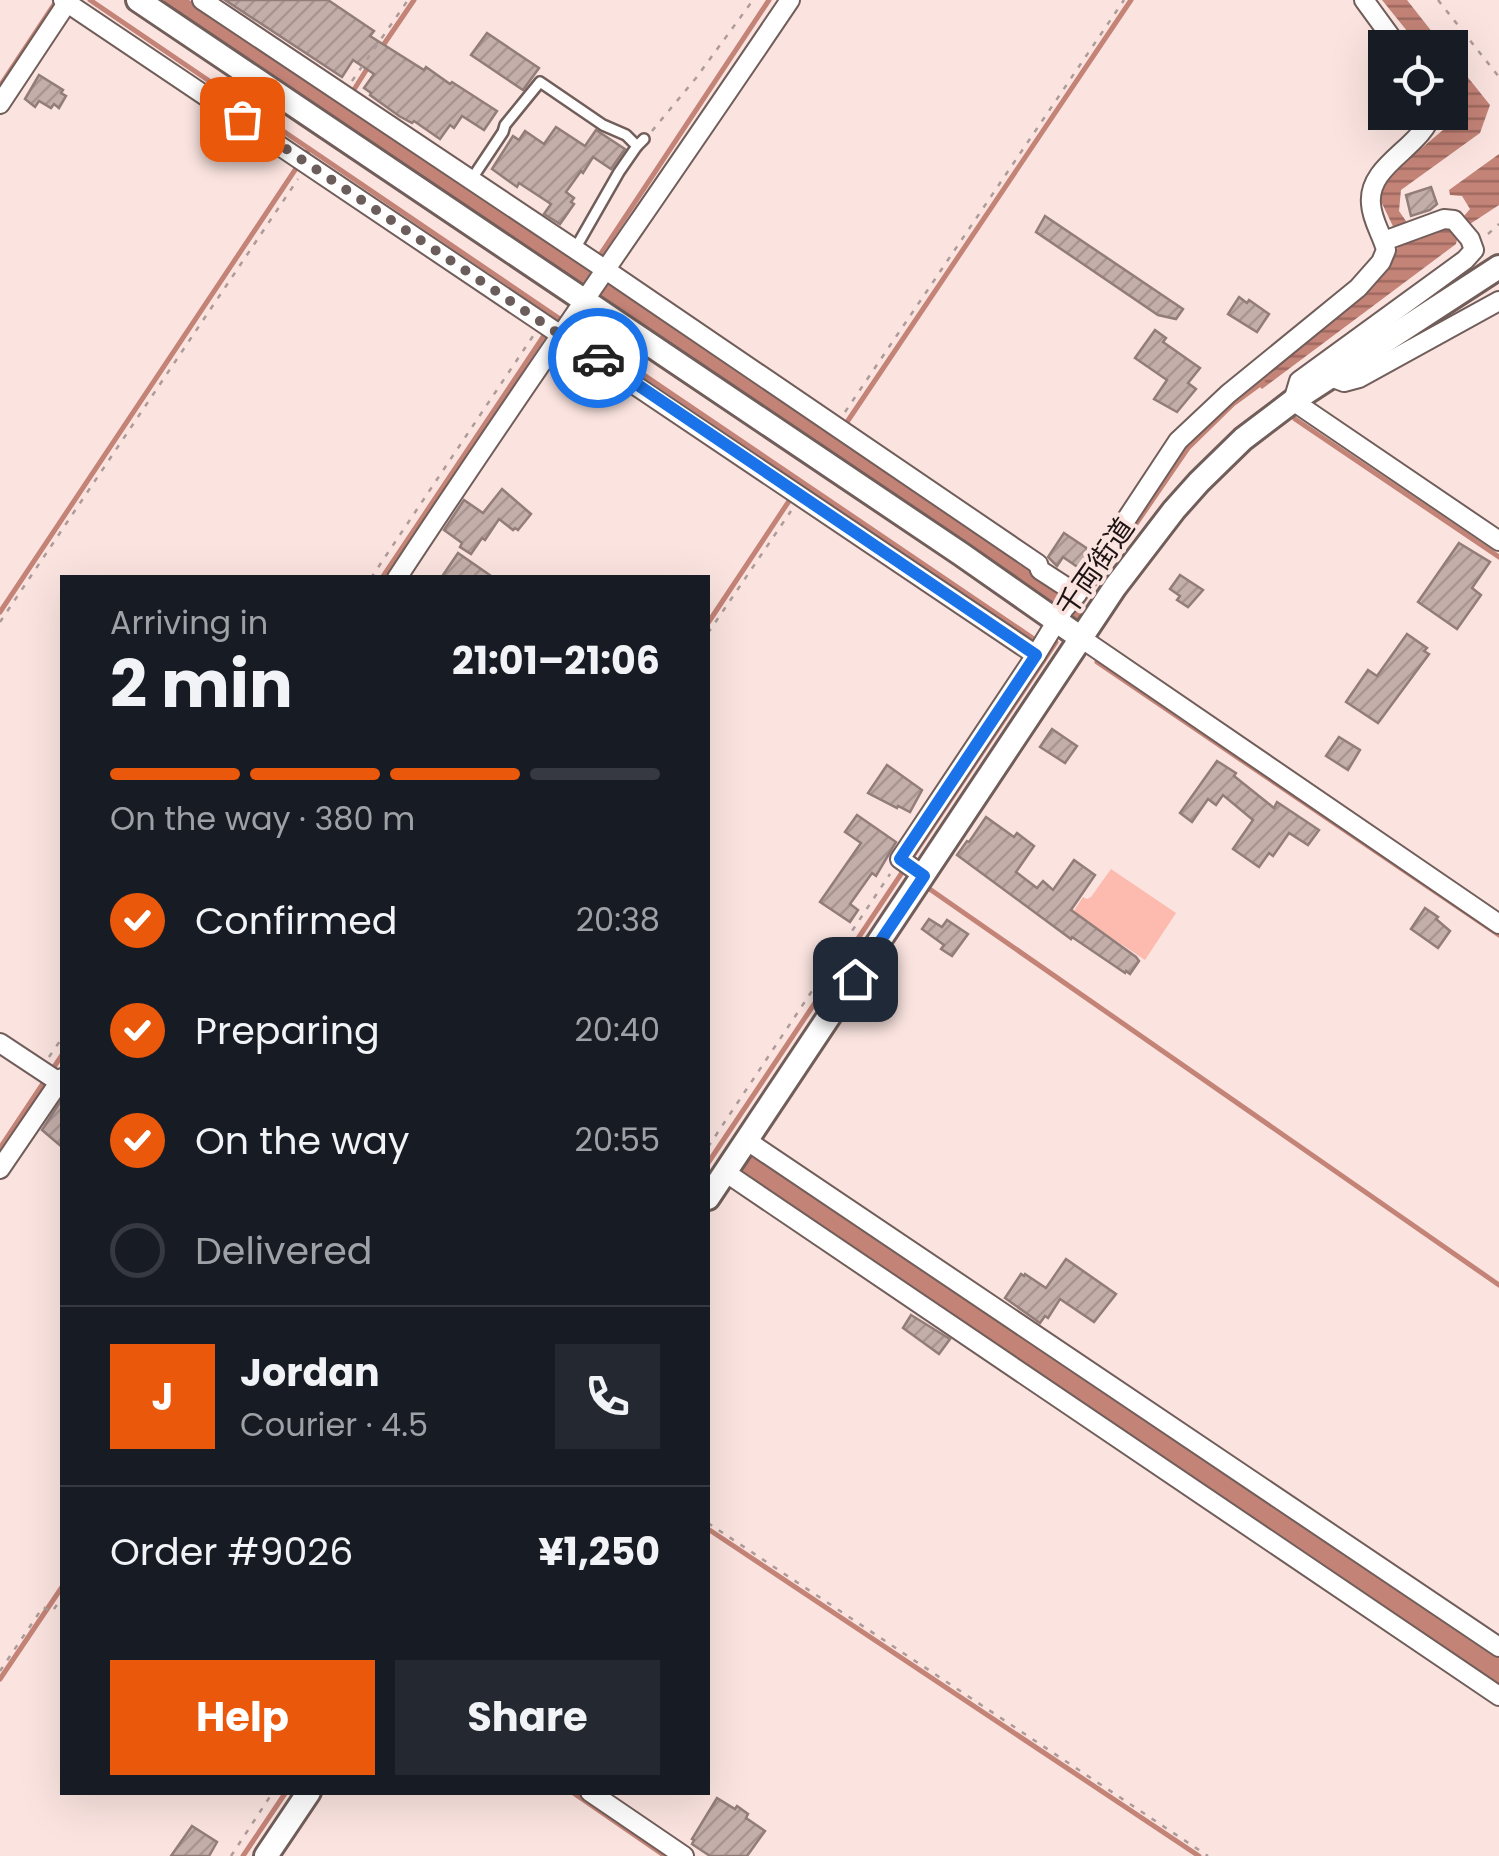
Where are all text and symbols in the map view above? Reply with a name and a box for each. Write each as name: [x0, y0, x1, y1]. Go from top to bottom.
map controls: [1368, 30, 1468, 130]
button: locate: [1368, 30, 1468, 130]
pin: [200, 77, 285, 162]
icon: bag: [215, 92, 270, 147]
courier: [548, 308, 648, 408]
icon: car: [571, 331, 626, 386]
street label: 千両街道: [1047, 510, 1144, 624]
text: Arriving in: [110, 600, 268, 645]
text: 21:01–21:06: [452, 634, 660, 687]
text: 2 min: [110, 639, 293, 730]
text: On the way · 380 m: [110, 796, 415, 841]
icon: check: [110, 893, 165, 948]
text: Confirmed: [195, 894, 397, 947]
text: 20:38: [576, 897, 660, 942]
pin: [813, 937, 898, 1022]
icon: home: [828, 952, 883, 1007]
icon: check: [110, 1003, 165, 1058]
text: Preparing: [195, 1004, 380, 1057]
text: 20:40: [574, 1007, 660, 1052]
icon: check: [110, 1113, 165, 1168]
text: On the way: [195, 1114, 409, 1167]
text: 20:55: [574, 1117, 660, 1162]
text: Delivered: [195, 1224, 372, 1277]
button: phone: [555, 1344, 660, 1449]
text: Jordan: [240, 1346, 380, 1399]
text: J: [152, 1370, 173, 1423]
text: Courier · 4.5: [240, 1402, 428, 1447]
text: Order #9026: [110, 1525, 353, 1578]
text: ¥1,250: [538, 1525, 660, 1578]
button: Help: [110, 1660, 375, 1775]
button: Share: [395, 1660, 660, 1775]

